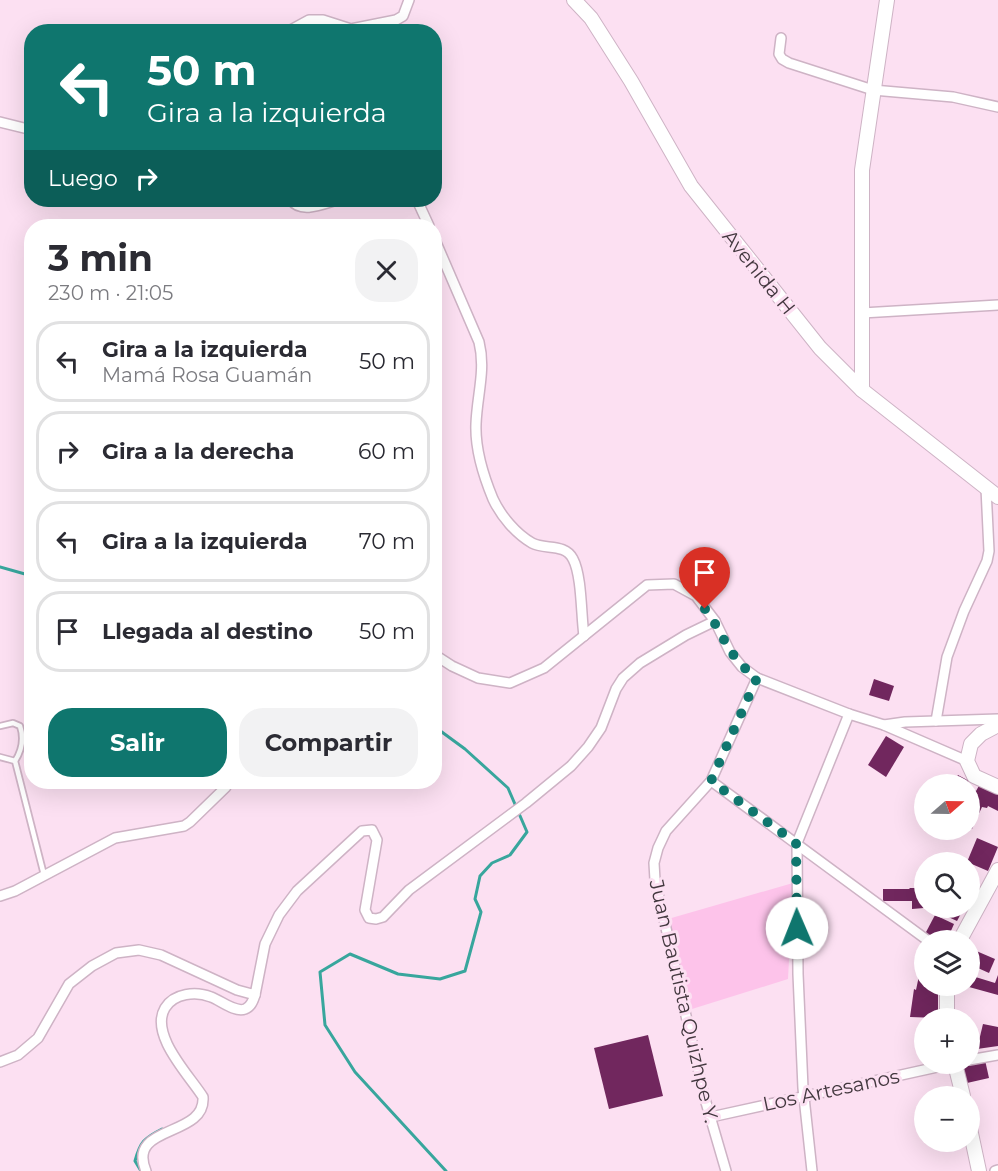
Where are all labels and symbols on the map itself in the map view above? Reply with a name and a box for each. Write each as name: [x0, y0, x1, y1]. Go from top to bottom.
street label: Avenida H: [718, 225, 800, 319]
pin: [679, 547, 730, 609]
north arrow: [914, 774, 980, 840]
street label: Juan Bautista Quizhpe Y.: [644, 876, 724, 1125]
position arrow: [765, 896, 829, 960]
street label: Los Artesanos: [761, 1064, 902, 1116]

